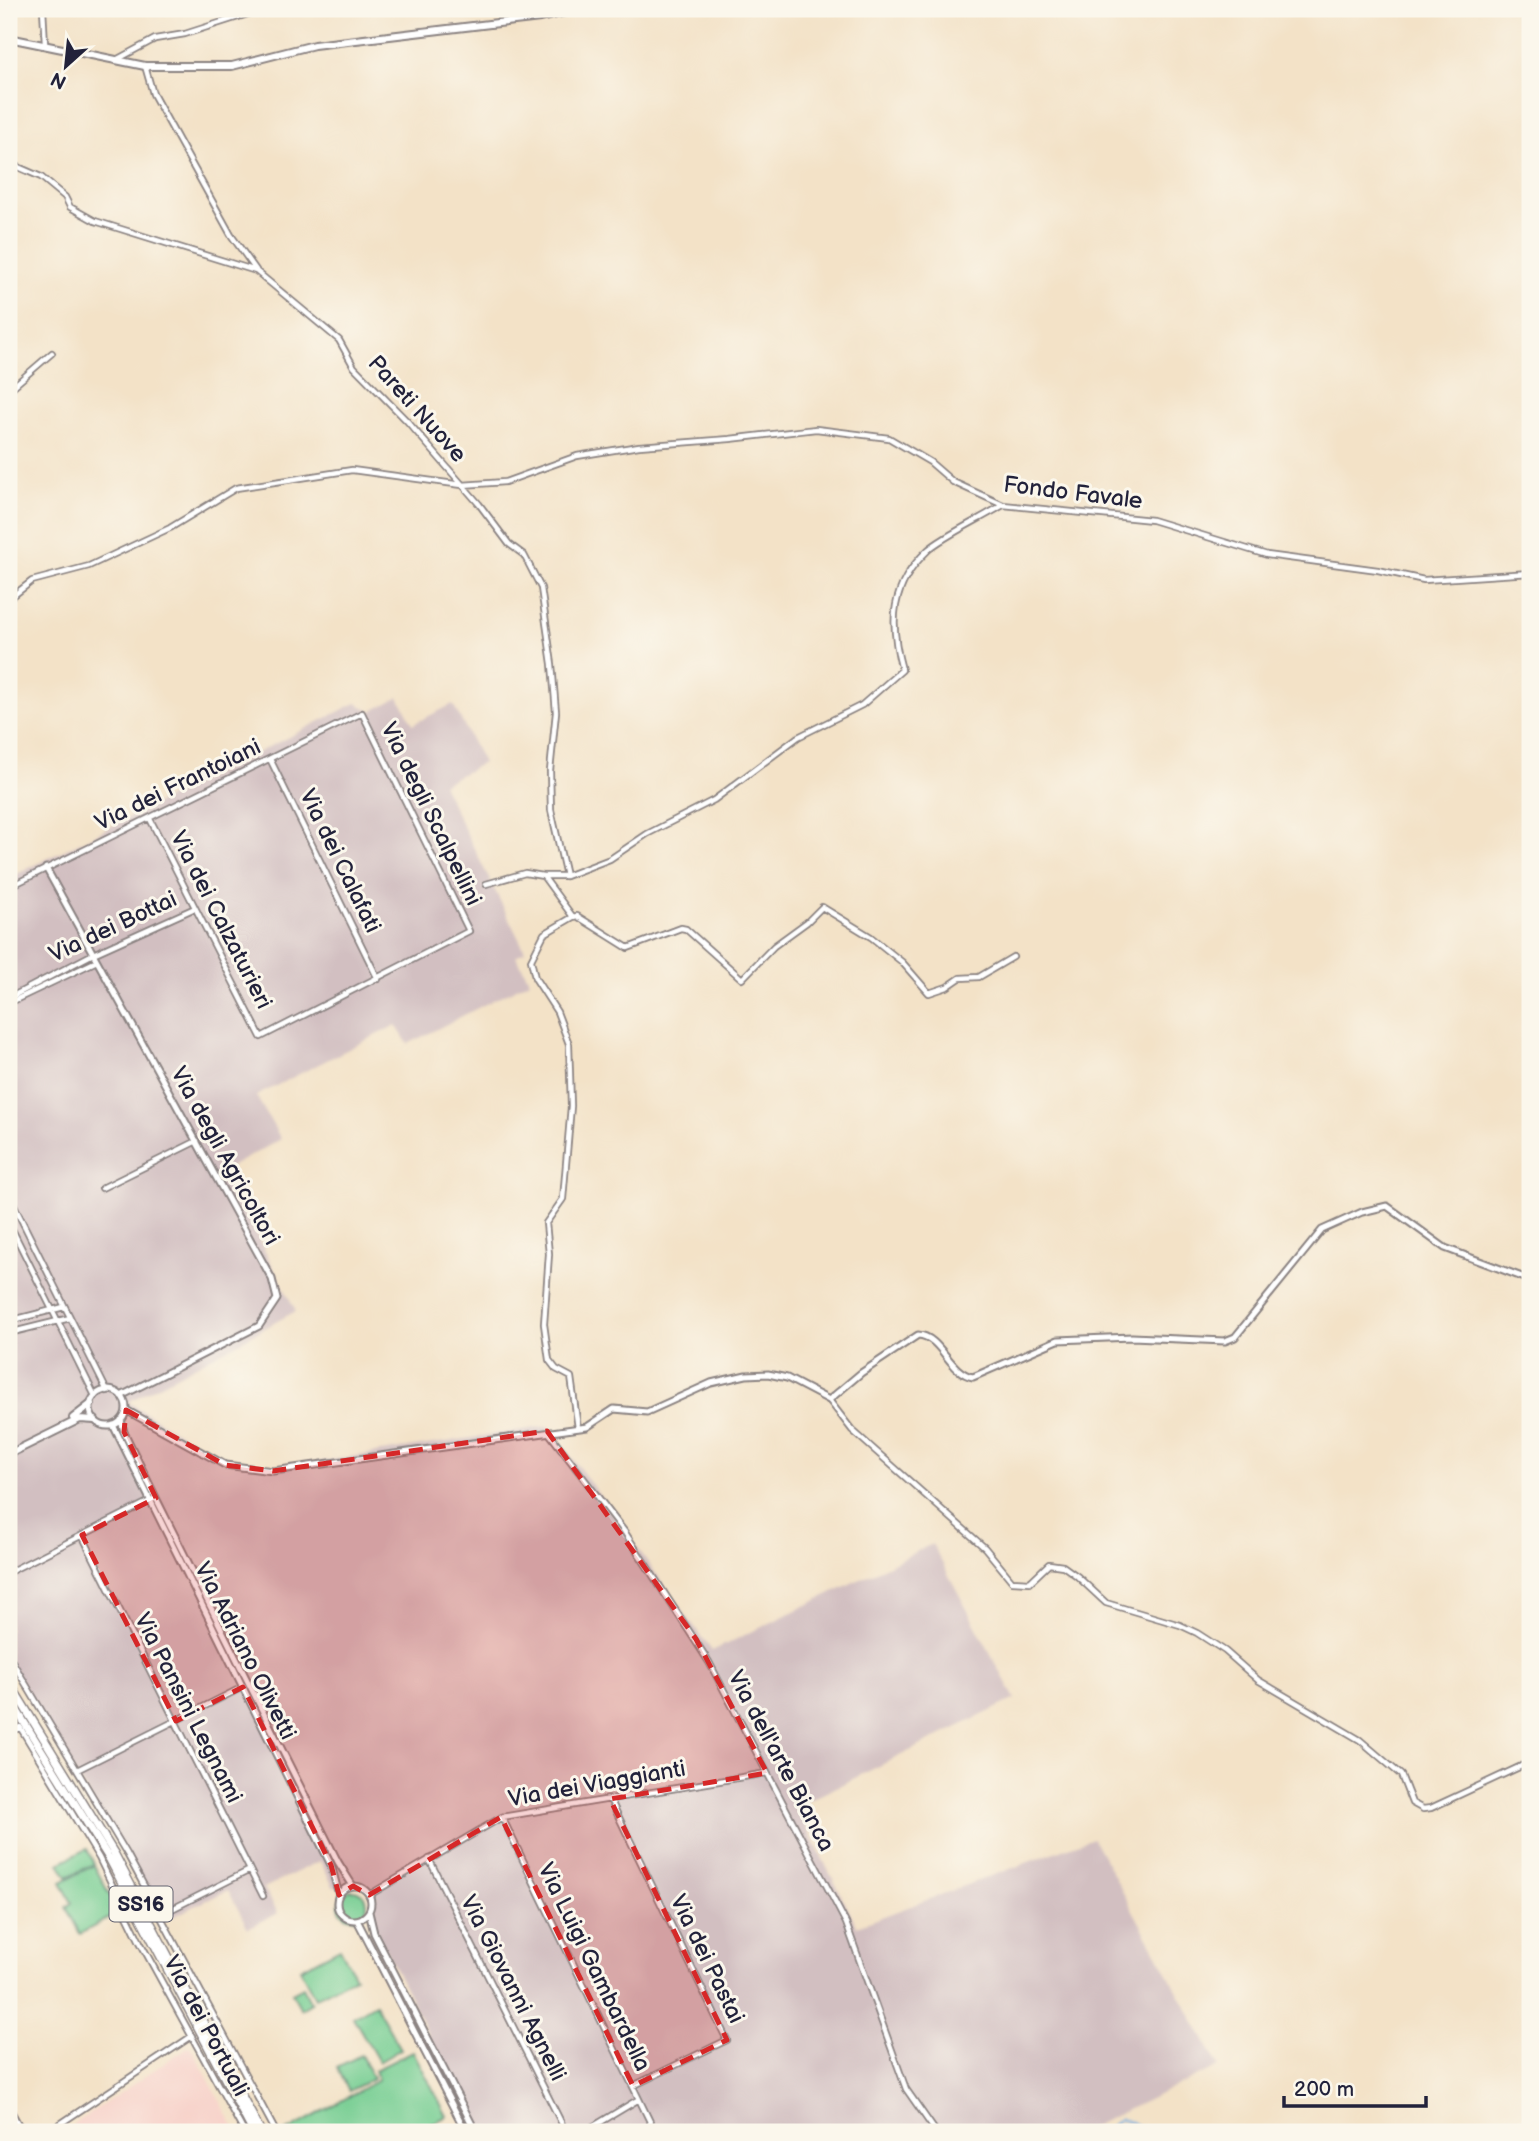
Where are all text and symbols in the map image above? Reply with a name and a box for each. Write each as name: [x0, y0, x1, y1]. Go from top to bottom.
north arrow: [32, 32, 102, 102]
text: N: [47, 66, 71, 93]
street label: Pareti Nuove: [362, 350, 472, 468]
street label: Fondo Favale: [1002, 471, 1144, 515]
street label: Via degli Scalpellini: [374, 718, 488, 910]
street label: Via dei Frantoiani: [91, 733, 265, 837]
street label: Via dei Calafati: [293, 785, 387, 937]
street label: Via dei Calzaturieri: [164, 826, 278, 1014]
street label: Via dei Bottai: [45, 885, 181, 969]
street label: Via degli Agricoltori: [164, 1062, 286, 1250]
street label: Via Adriano Olivetti: [188, 1557, 302, 1745]
street label: Via Pansini Legnami: [128, 1608, 248, 1808]
street label: Via dell'arte Bianca: [721, 1666, 841, 1856]
street label: Via dei Viaggianti: [506, 1755, 688, 1813]
street label: Via Luigi Gambardella: [531, 1858, 657, 2076]
road number: SS16: [110, 1886, 172, 1922]
street label: Via Giovanni Agnelli: [454, 1890, 572, 2086]
street label: Via dei Pastai: [664, 1890, 750, 2028]
street label: Via dei Portuali: [157, 1951, 255, 2101]
scale bar: [1284, 2064, 1425, 2108]
text: 200 m: [1294, 2077, 1354, 2102]

